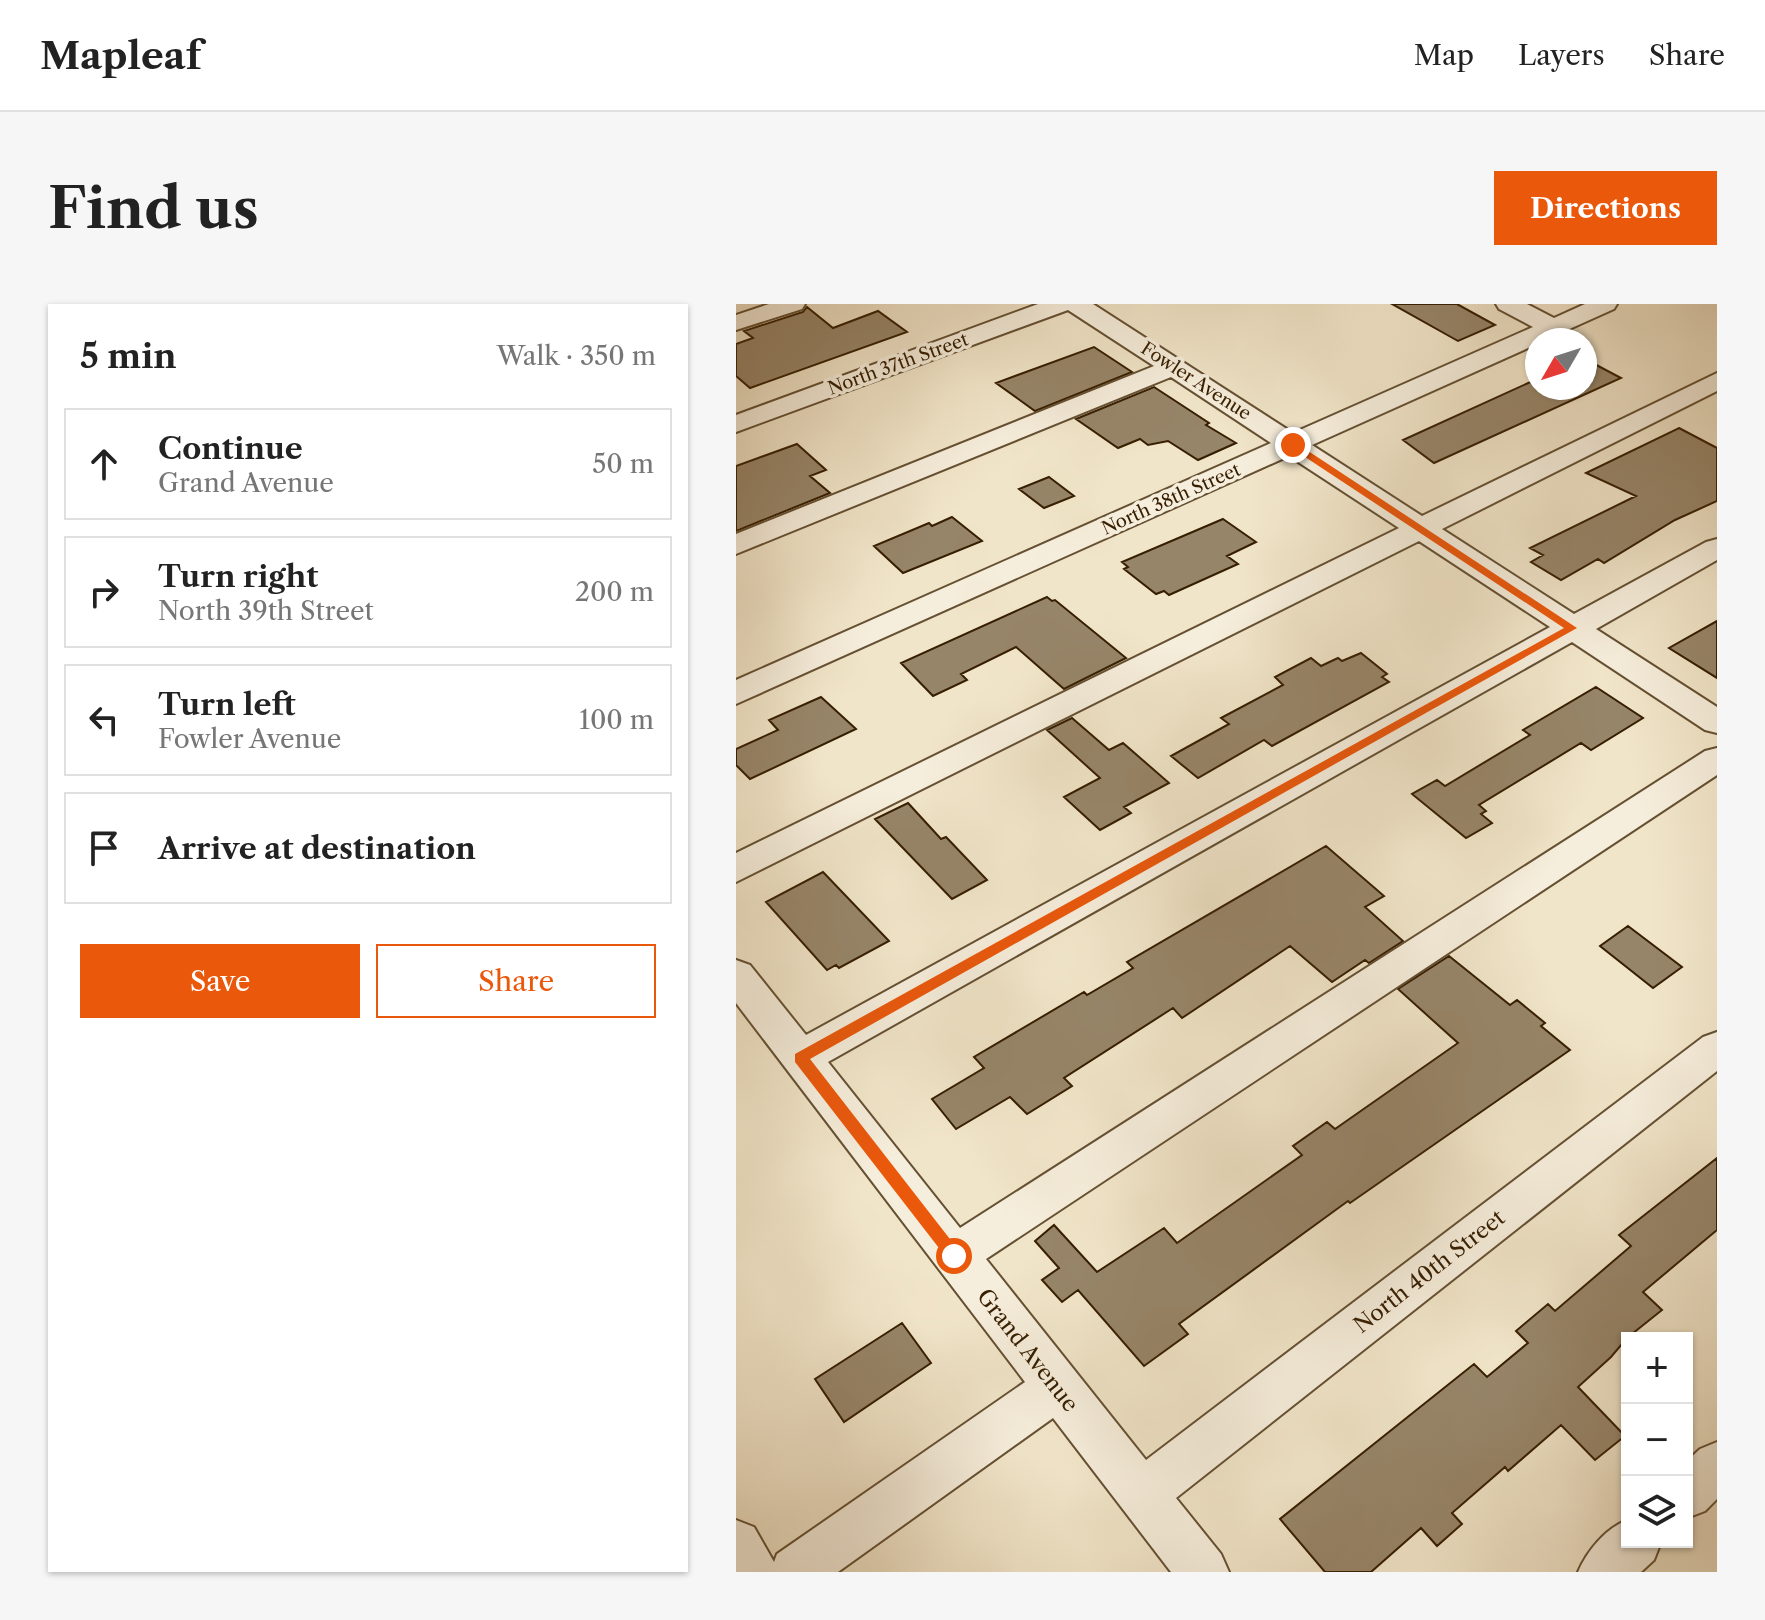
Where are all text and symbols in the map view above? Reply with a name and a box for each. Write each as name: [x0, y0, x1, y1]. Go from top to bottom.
text: Mapleaf: [40, 32, 202, 79]
text: Map: [1414, 38, 1474, 72]
text: Layers: [1518, 38, 1605, 72]
text: Share: [1649, 38, 1725, 72]
button: Directions: [1494, 171, 1717, 245]
text: Find us: [48, 174, 259, 243]
street label: North 37th Street: [825, 328, 972, 400]
north arrow: [1525, 328, 1597, 400]
text: 5 min: [80, 335, 177, 377]
street label: Fowler Avenue: [1137, 337, 1255, 425]
text: Walk · 350 m: [497, 340, 656, 372]
route end: [1275, 427, 1311, 463]
text: Continue: [158, 430, 303, 467]
icon: ahead: [82, 442, 126, 486]
text: 50 m: [592, 448, 654, 480]
street label: North 38th Street: [1098, 458, 1244, 539]
text: Grand Avenue: [158, 467, 334, 499]
text: Turn right: [158, 558, 318, 595]
icon: right: [82, 570, 126, 614]
text: 200 m: [575, 576, 654, 608]
text: North 39th Street: [158, 595, 374, 627]
text: Turn left: [158, 686, 295, 723]
icon: left: [82, 698, 126, 742]
text: 100 m: [579, 704, 654, 736]
text: Fowler Avenue: [158, 723, 341, 755]
icon: arrive: [82, 826, 126, 870]
text: Arrive at destination: [158, 830, 476, 867]
button: Save: [80, 944, 360, 1018]
button: Share: [376, 944, 656, 1018]
street label: North 40th Street: [1348, 1204, 1510, 1339]
route start: [936, 1238, 972, 1274]
street label: Grand Avenue: [971, 1283, 1084, 1417]
map controls: [1621, 1332, 1693, 1548]
button: +: [1621, 1332, 1693, 1404]
button: −: [1621, 1404, 1693, 1476]
button: layers: [1621, 1476, 1693, 1548]

